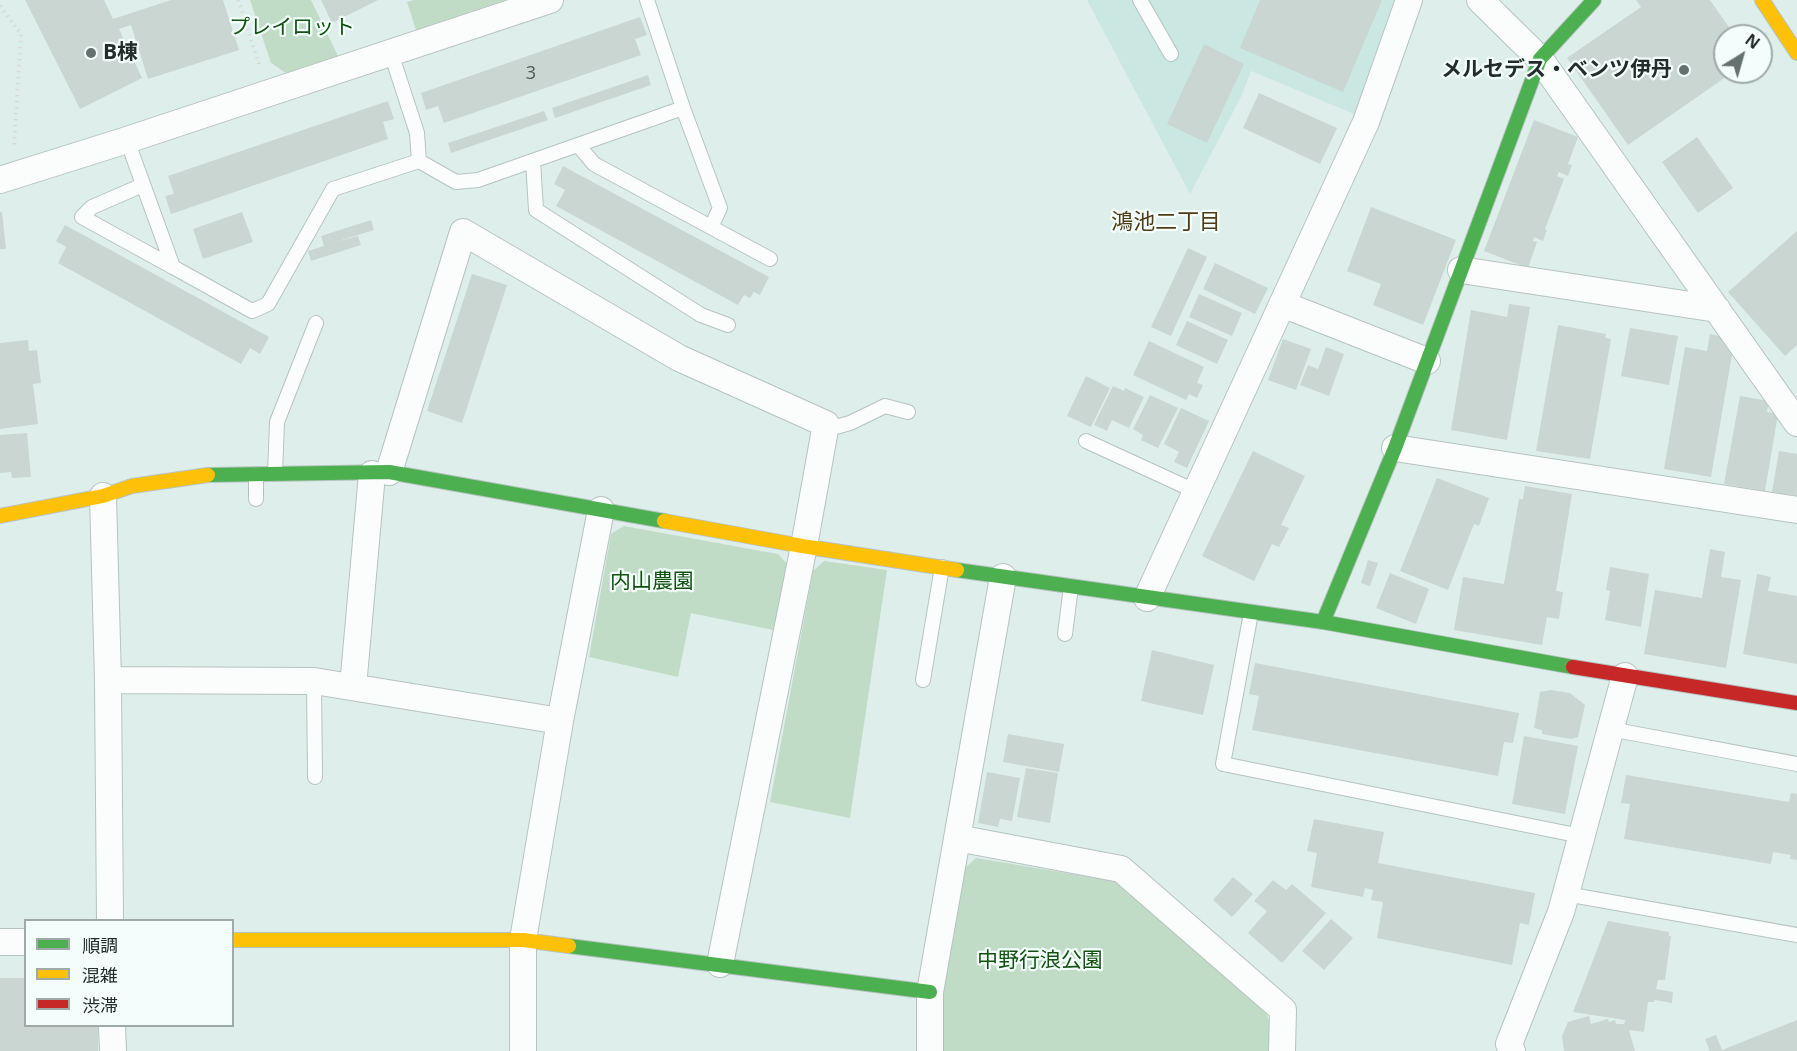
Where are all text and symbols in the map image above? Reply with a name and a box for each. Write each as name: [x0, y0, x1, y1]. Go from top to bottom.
park label: プレイロット: [229, 15, 355, 41]
north arrow: [1713, 24, 1773, 84]
text: N: [1741, 29, 1764, 54]
place label: B棟: [103, 40, 138, 66]
marker: B棟: [84, 46, 98, 60]
place label: メルセデス・ベンツ伊丹: [1441, 57, 1672, 83]
house number: 3: [526, 63, 536, 85]
marker: メルセデス・ベンツ伊丹: [1677, 63, 1691, 77]
district label: 鴻池二丁目: [1111, 210, 1221, 236]
park label: 内山農園: [610, 569, 694, 595]
legend: [24, 919, 234, 1027]
text: 順調: [82, 933, 118, 957]
park label: 中野行浪公園: [977, 948, 1103, 974]
text: 混雑: [82, 963, 118, 987]
text: 渋滞: [82, 993, 118, 1017]

